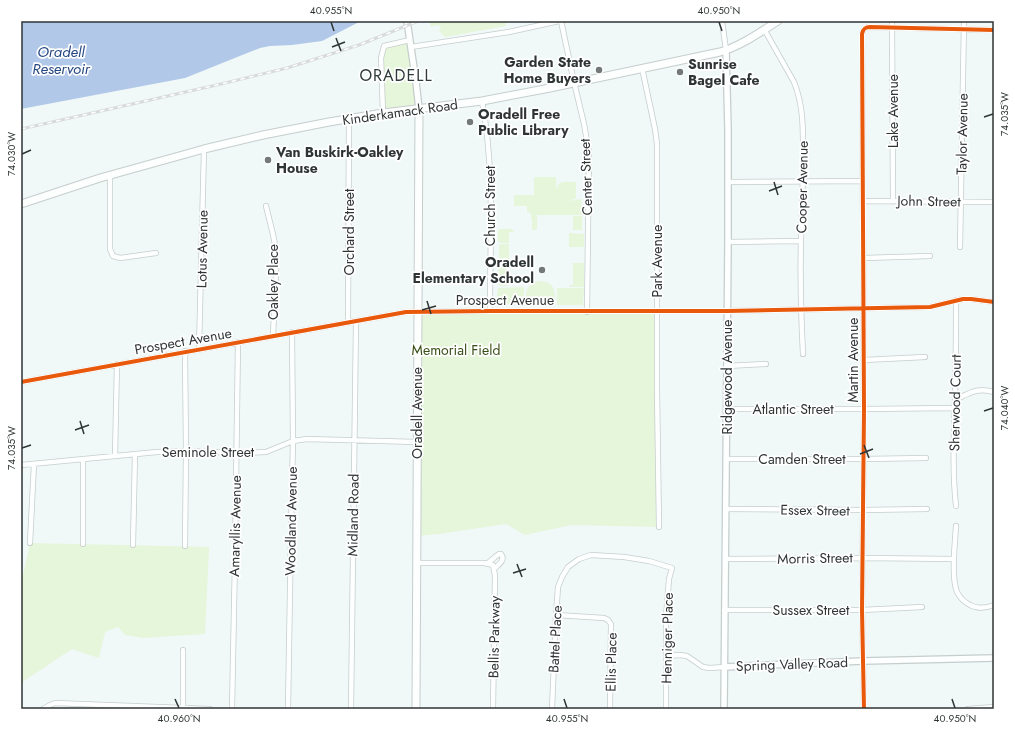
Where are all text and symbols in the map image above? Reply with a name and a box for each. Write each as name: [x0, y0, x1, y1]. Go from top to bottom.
text: 40.955°N: [310, 3, 352, 18]
text: 40.950°N: [698, 3, 740, 18]
water label: Oradell Reservoir: [32, 41, 91, 80]
place label: Garden State Home Buyers: [503, 52, 592, 88]
place label: Sunrise Bagel Cafe: [688, 54, 760, 90]
district label: ORADELL: [359, 64, 433, 87]
marker: Garden State Home Buyers: [594, 65, 604, 75]
marker: Sunrise Bagel Cafe: [675, 67, 685, 77]
street label: Lake Avenue: [883, 74, 903, 148]
text: 74.035°W: [997, 92, 1012, 136]
street label: Taylor Avenue: [951, 93, 973, 175]
street label: Kinderkamack Road: [341, 94, 459, 130]
place label: Oradell Free Public Library: [478, 104, 569, 140]
marker: Oradell Free Public Library: [465, 117, 475, 127]
text: 74.030°W: [4, 132, 19, 176]
street label: Center Street: [575, 137, 597, 216]
street label: Cooper Avenue: [791, 140, 813, 234]
place label: Van Buskirk-Oakley House: [275, 142, 404, 178]
marker: Van Buskirk-Oakley House: [263, 155, 273, 165]
street label: Church Street: [480, 165, 500, 246]
street label: Orchard Street: [339, 188, 359, 275]
street label: John Street: [895, 190, 961, 212]
street label: Lotus Avenue: [191, 210, 213, 288]
street label: Park Avenue: [647, 225, 667, 297]
street label: Oakley Place: [263, 244, 283, 320]
place label: Oradell Elementary School: [413, 252, 534, 288]
marker: Oradell Elementary School: [537, 265, 547, 275]
street label: Prospect Avenue: [456, 290, 554, 310]
street label: Martin Avenue: [843, 317, 863, 403]
street label: Ridgewood Avenue: [717, 320, 737, 434]
street label: Prospect Avenue: [133, 323, 233, 359]
park label: Memorial Field: [412, 340, 500, 360]
street label: Sherwood Court: [944, 354, 966, 452]
street label: Oradell Avenue: [407, 367, 427, 459]
text: 74.040°W: [997, 386, 1012, 430]
street label: Atlantic Street: [752, 399, 834, 419]
text: 74.035°W: [4, 426, 19, 470]
street label: Seminole Street: [162, 442, 255, 462]
street label: Camden Street: [758, 449, 846, 469]
street label: Woodland Avenue: [280, 466, 302, 576]
street label: Midland Road: [342, 474, 364, 556]
street label: Amaryllis Avenue: [224, 475, 246, 577]
street label: Essex Street: [780, 499, 851, 521]
street label: Morris Street: [777, 547, 854, 569]
street label: Henniger Place: [656, 592, 678, 684]
street label: Bellis Parkway: [483, 595, 505, 678]
street label: Sussex Street: [773, 600, 850, 620]
street label: Battel Place: [543, 605, 567, 673]
street label: Ellis Place: [600, 632, 622, 692]
street label: Spring Valley Road: [736, 652, 848, 676]
text: 40.960°N: [158, 711, 200, 726]
text: 40.955°N: [546, 711, 588, 726]
text: 40.950°N: [934, 711, 976, 726]

